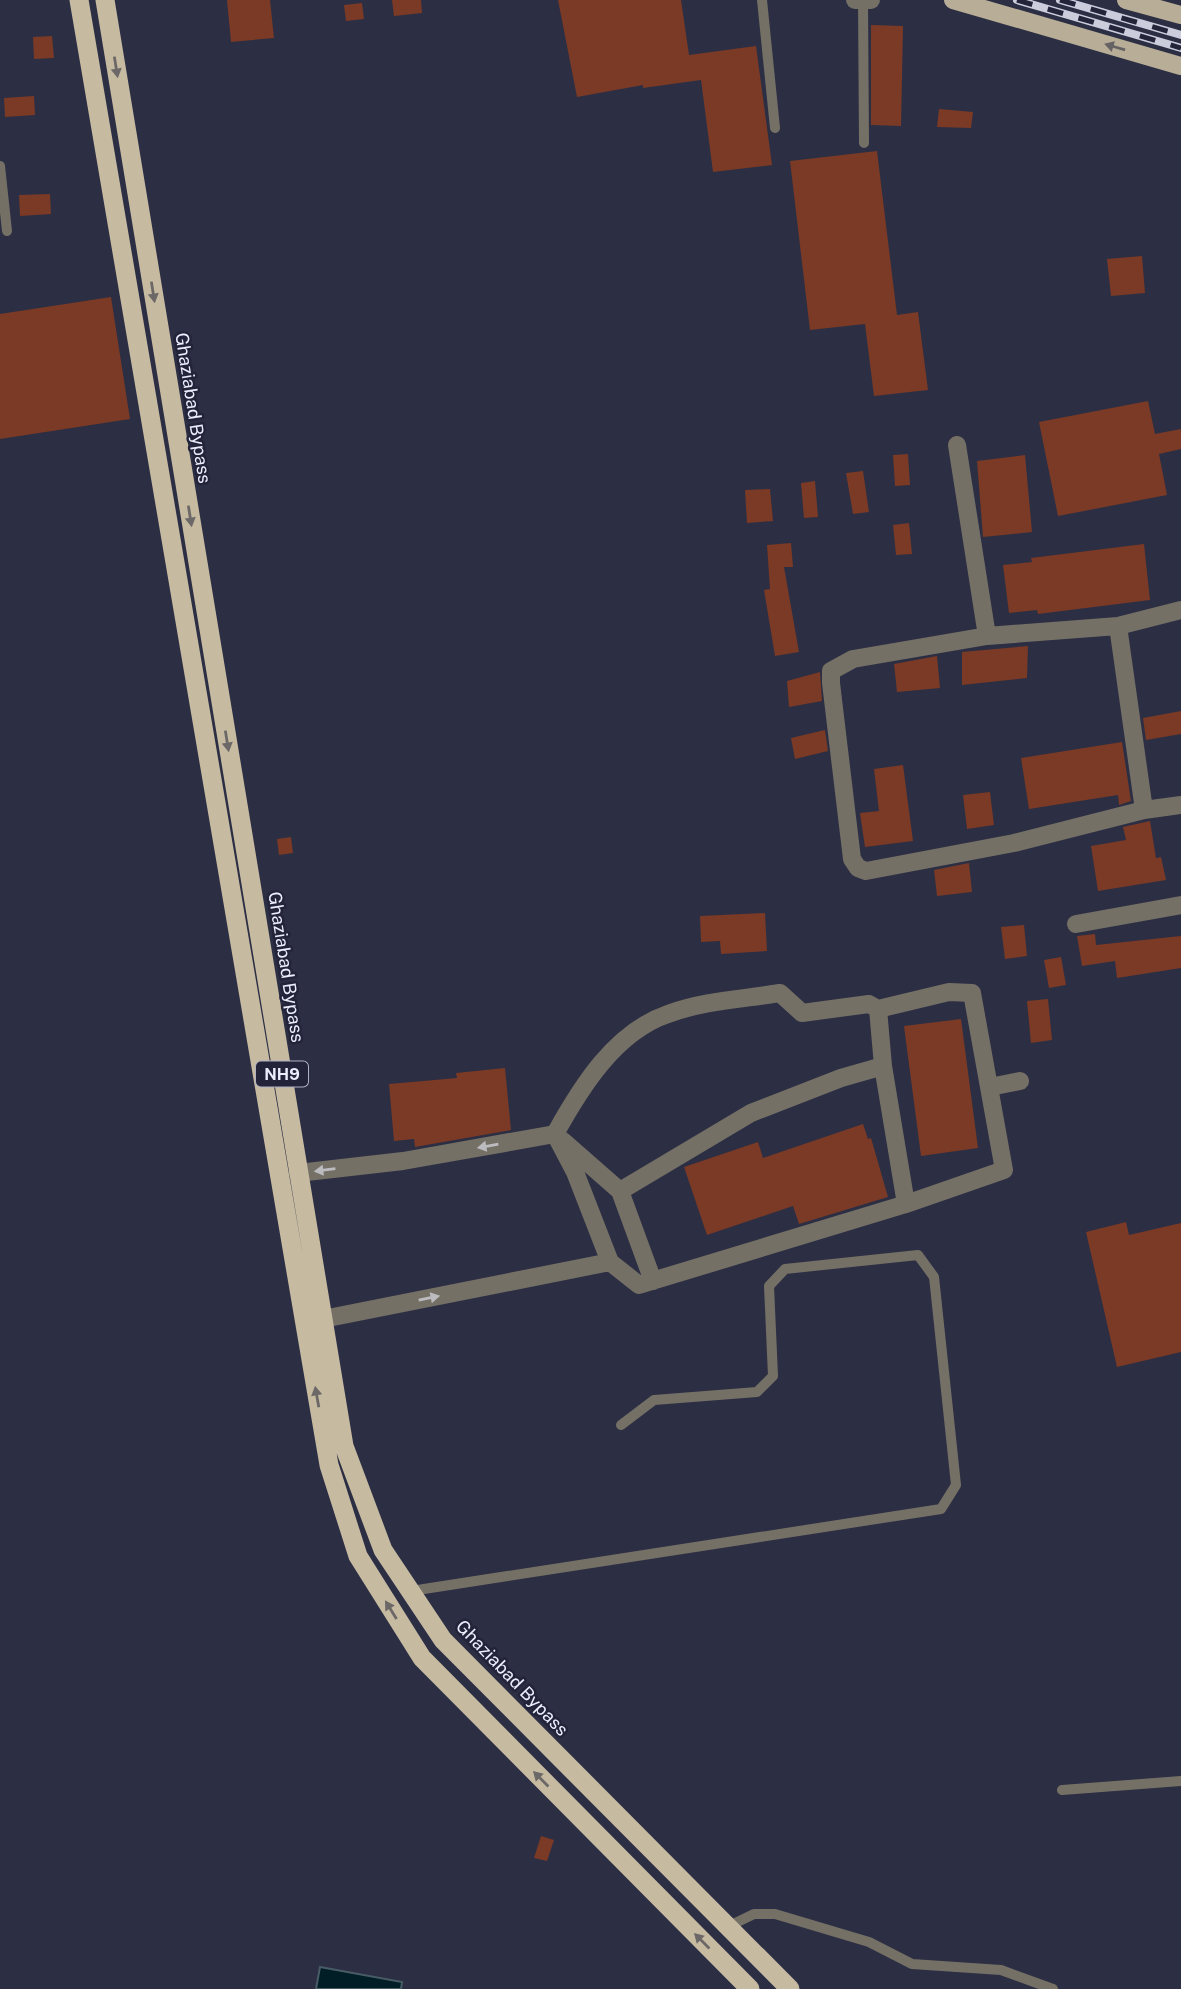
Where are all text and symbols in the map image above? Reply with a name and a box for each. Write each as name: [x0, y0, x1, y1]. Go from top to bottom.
one-way arrow: [1105, 42, 1126, 52]
one-way arrow: [111, 56, 122, 78]
one-way arrow: [148, 281, 159, 303]
street label: Ghaziabad Bypass: [171, 331, 216, 485]
one-way arrow: [185, 505, 196, 527]
one-way arrow: [222, 730, 233, 752]
street label: Ghaziabad Bypass: [264, 890, 309, 1044]
road number: NH9: [256, 1062, 308, 1086]
one-way arrow: [477, 1141, 499, 1152]
one-way arrow: [313, 1165, 335, 1176]
one-way arrow: [418, 1293, 440, 1304]
one-way arrow: [311, 1386, 322, 1408]
one-way arrow: [385, 1600, 398, 1619]
street label: Ghaziabad Bypass: [452, 1616, 573, 1740]
one-way arrow: [534, 1771, 550, 1788]
one-way arrow: [693, 1932, 710, 1949]

